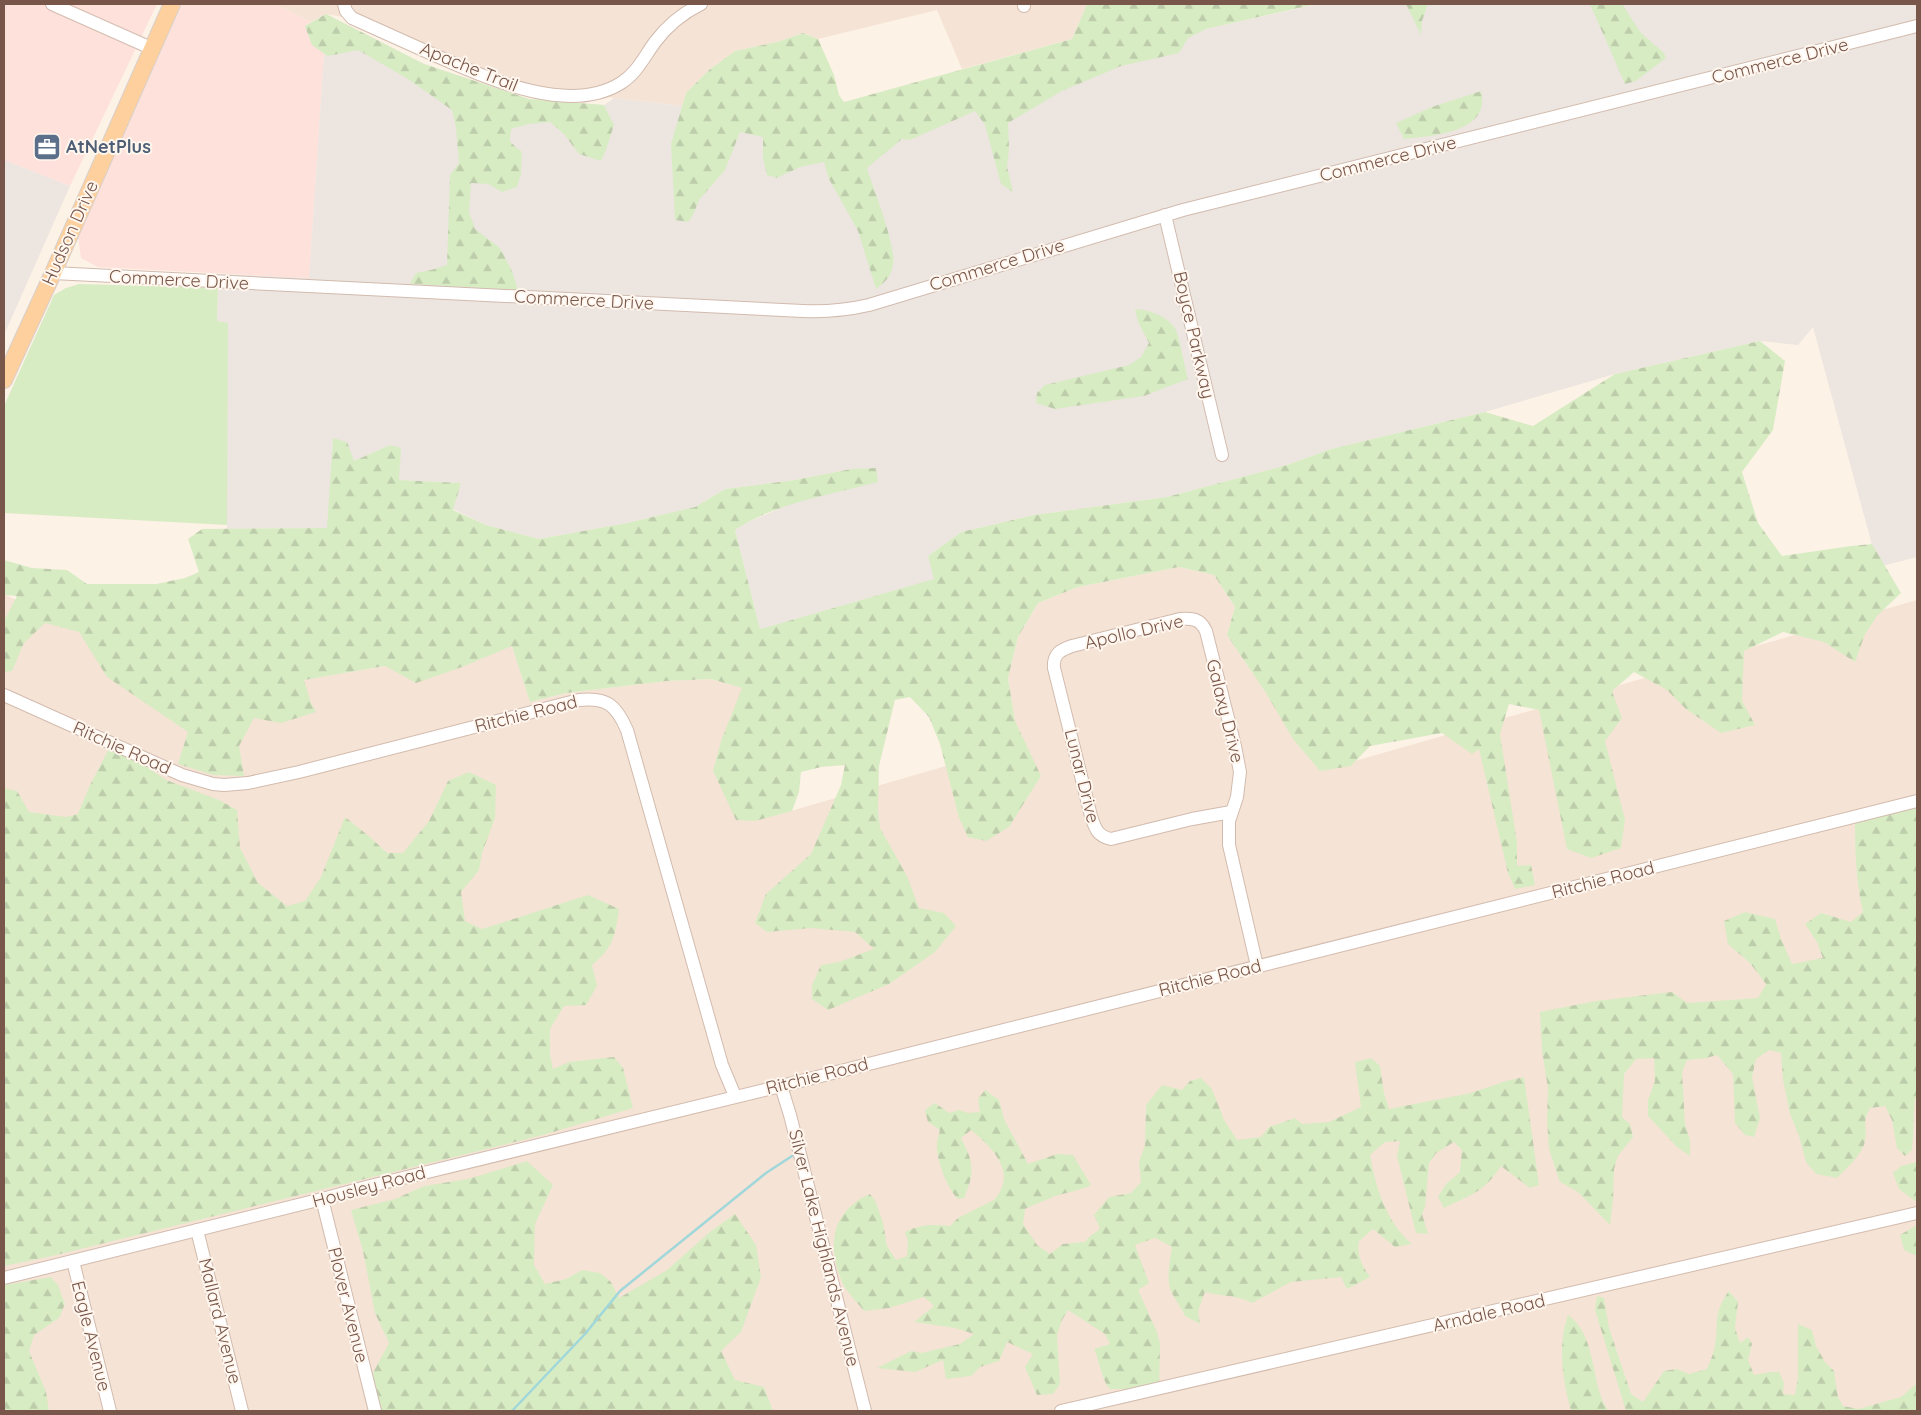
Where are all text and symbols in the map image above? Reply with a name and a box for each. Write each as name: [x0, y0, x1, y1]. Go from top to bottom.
street label: Commerce Drive: [1709, 32, 1851, 89]
street label: Apache Trail: [417, 36, 521, 97]
street label: Commerce Drive: [1317, 130, 1459, 187]
office icon: AtNetPlus: [32, 132, 62, 162]
place label: AtNetPlus: [66, 135, 151, 158]
street label: Hudson Drive: [36, 177, 103, 289]
street label: Commerce Drive: [927, 233, 1067, 296]
street label: Commerce Drive: [109, 264, 249, 295]
street label: Boyce Parkway: [1169, 269, 1220, 401]
street label: Commerce Drive: [514, 284, 654, 315]
street label: Apollo Drive: [1082, 609, 1186, 654]
street label: Galaxy Drive: [1202, 657, 1249, 765]
street label: Ritchie Road: [472, 690, 580, 737]
street label: Ritchie Road: [70, 716, 175, 779]
street label: Lunar Drive: [1060, 726, 1105, 825]
street label: Ritchie Road: [1549, 856, 1657, 903]
street label: Ritchie Road: [1156, 954, 1264, 1001]
street label: Ritchie Road: [763, 1052, 871, 1099]
street label: Silver Lake Highlands Avenue: [784, 1127, 865, 1369]
street label: Housley Road: [310, 1160, 428, 1213]
street label: Plover Avenue: [323, 1245, 374, 1365]
street label: Mallard Avenue: [194, 1256, 247, 1386]
street label: Eagle Avenue: [67, 1278, 116, 1393]
street label: Arndale Road: [1431, 1288, 1547, 1337]

